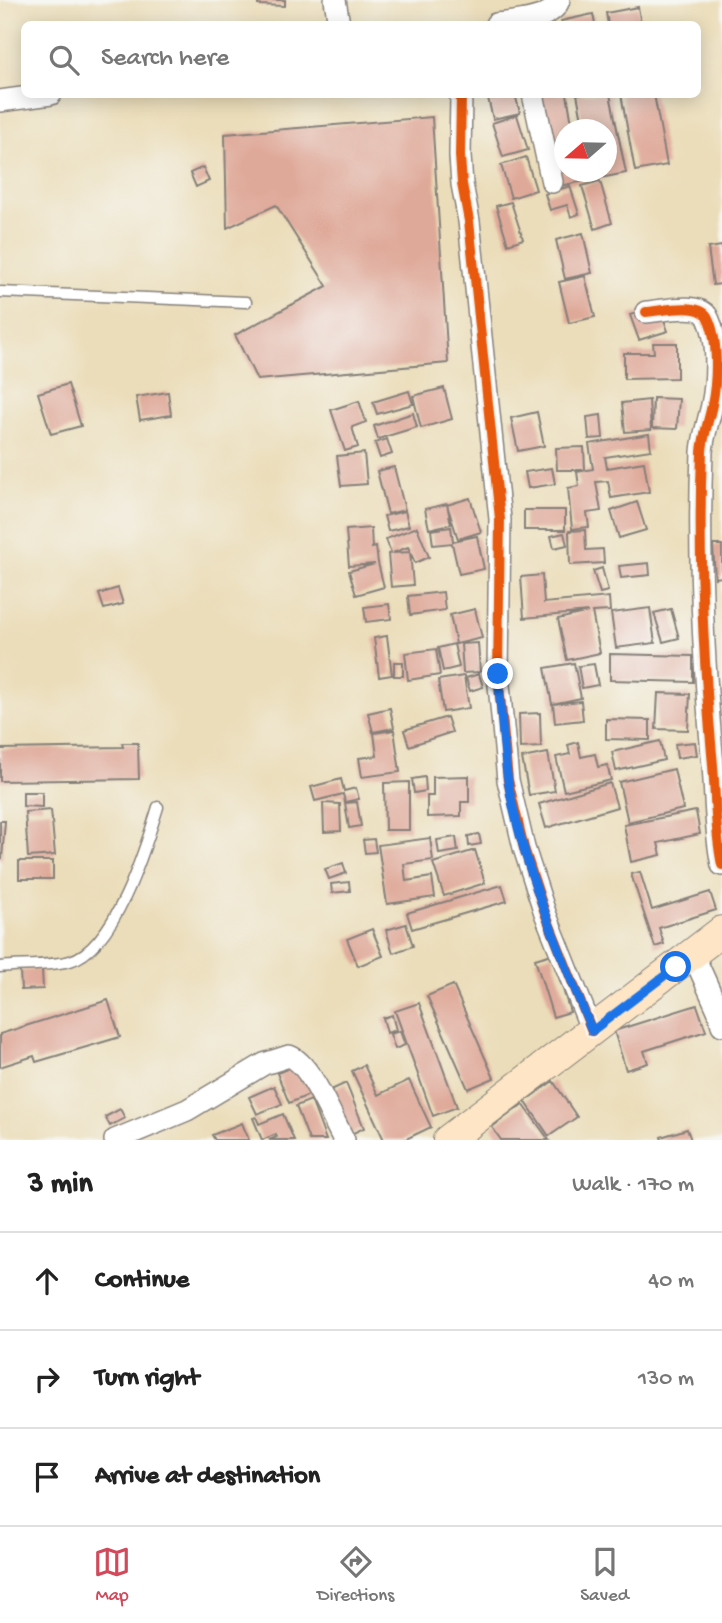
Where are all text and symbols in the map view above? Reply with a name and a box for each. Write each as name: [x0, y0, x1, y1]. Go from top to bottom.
search box: [21, 21, 701, 98]
icon: search: [45, 41, 83, 79]
text: Search here: [101, 44, 229, 75]
north arrow: [554, 119, 617, 182]
route end: [482, 658, 513, 689]
route start: [660, 951, 691, 982]
text: 3 min: [28, 1168, 93, 1203]
text: Walk · 170 m: [572, 1172, 694, 1199]
icon: ahead: [28, 1262, 66, 1300]
text: Continue: [95, 1266, 189, 1297]
text: 40 m: [648, 1268, 694, 1295]
icon: right: [28, 1360, 66, 1398]
text: Turn right: [95, 1364, 199, 1395]
text: 130 m: [638, 1366, 694, 1393]
icon: arrive: [28, 1458, 66, 1496]
text: Arrive at destination: [95, 1462, 320, 1493]
tab: Map: [93, 1543, 131, 1608]
tab: Directions: [317, 1543, 394, 1608]
tab: Saved: [580, 1543, 629, 1608]

